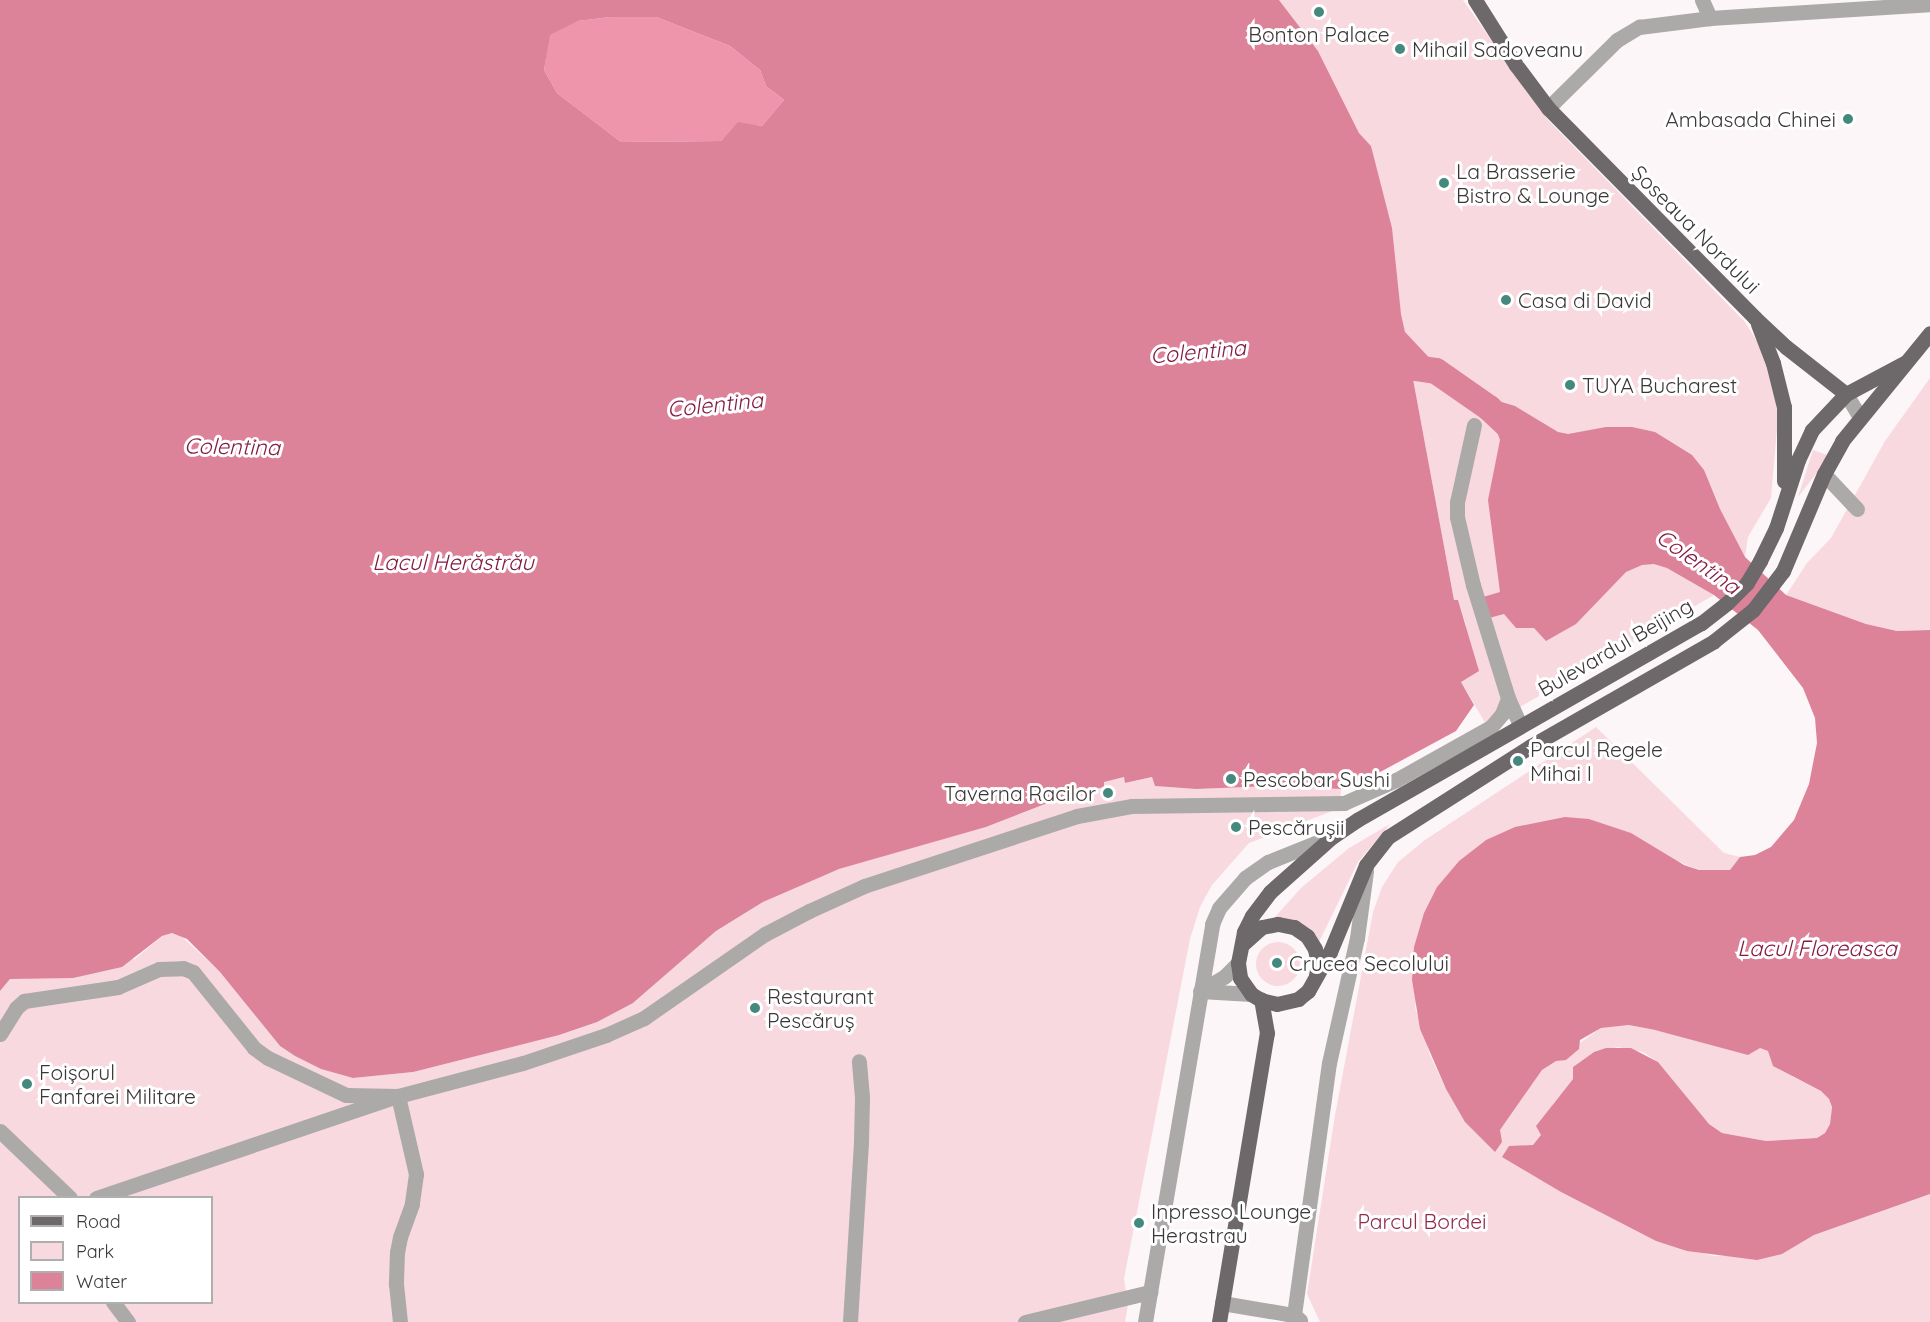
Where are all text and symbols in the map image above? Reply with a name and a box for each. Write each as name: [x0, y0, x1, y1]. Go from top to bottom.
marker: Bonton Palace: [1312, 5, 1326, 19]
place label: Bonton Palace: [1248, 21, 1390, 47]
place label: Mihail Sadoveanu: [1412, 36, 1583, 62]
marker: Mihail Sadoveanu: [1393, 42, 1407, 56]
place label: Ambasada Chinei: [1665, 106, 1836, 132]
marker: Ambasada Chinei: [1841, 112, 1855, 126]
place label: La Brasserie Bistro & Lounge: [1456, 158, 1610, 208]
street label: Șoseaua Nordului: [1627, 160, 1765, 298]
marker: La Brasserie Bistro & Lounge: [1437, 176, 1451, 190]
place label: Casa di David: [1518, 287, 1652, 313]
marker: Casa di David: [1499, 293, 1513, 307]
water label: Colentina: [1149, 335, 1247, 369]
place label: TUYA Bucharest: [1582, 372, 1737, 398]
marker: TUYA Bucharest: [1563, 378, 1577, 392]
water label: Colentina: [666, 387, 764, 423]
water label: Colentina: [184, 433, 280, 461]
water label: Colentina: [1651, 524, 1745, 600]
water label: Lacul Herăstrău: [372, 550, 534, 576]
street label: Bulevardul Beijing: [1533, 592, 1697, 702]
place label: Parcul Regele Mihai I: [1530, 736, 1663, 786]
marker: Parcul Regele Mihai I: [1511, 754, 1525, 768]
place label: Pescobar Sushi: [1243, 766, 1390, 792]
marker: Pescobar Sushi: [1224, 772, 1238, 786]
place label: Taverna Racilor: [944, 780, 1096, 806]
marker: Taverna Racilor: [1101, 786, 1115, 800]
place label: Pescărușii: [1248, 814, 1344, 840]
marker: Pescărușii: [1229, 820, 1243, 834]
water label: Lacul Floreasca: [1737, 936, 1897, 962]
place label: Crucea Secolului: [1289, 950, 1449, 976]
marker: Crucea Secolului: [1270, 956, 1284, 970]
place label: Restaurant Pescăruș: [767, 983, 874, 1033]
marker: Restaurant Pescăruș: [748, 1001, 762, 1015]
place label: Foișorul Fanfarei Militare: [39, 1059, 196, 1109]
marker: Foișorul Fanfarei Militare: [20, 1077, 34, 1091]
legend: [18, 1196, 213, 1304]
place label: Inpresso Lounge Herastrau: [1151, 1198, 1311, 1248]
park label: Parcul Bordei: [1357, 1208, 1487, 1234]
text: Road: [76, 1210, 121, 1233]
marker: Inpresso Lounge Herastrau: [1132, 1216, 1146, 1230]
text: Park: [76, 1240, 114, 1263]
text: Water: [76, 1270, 127, 1293]

